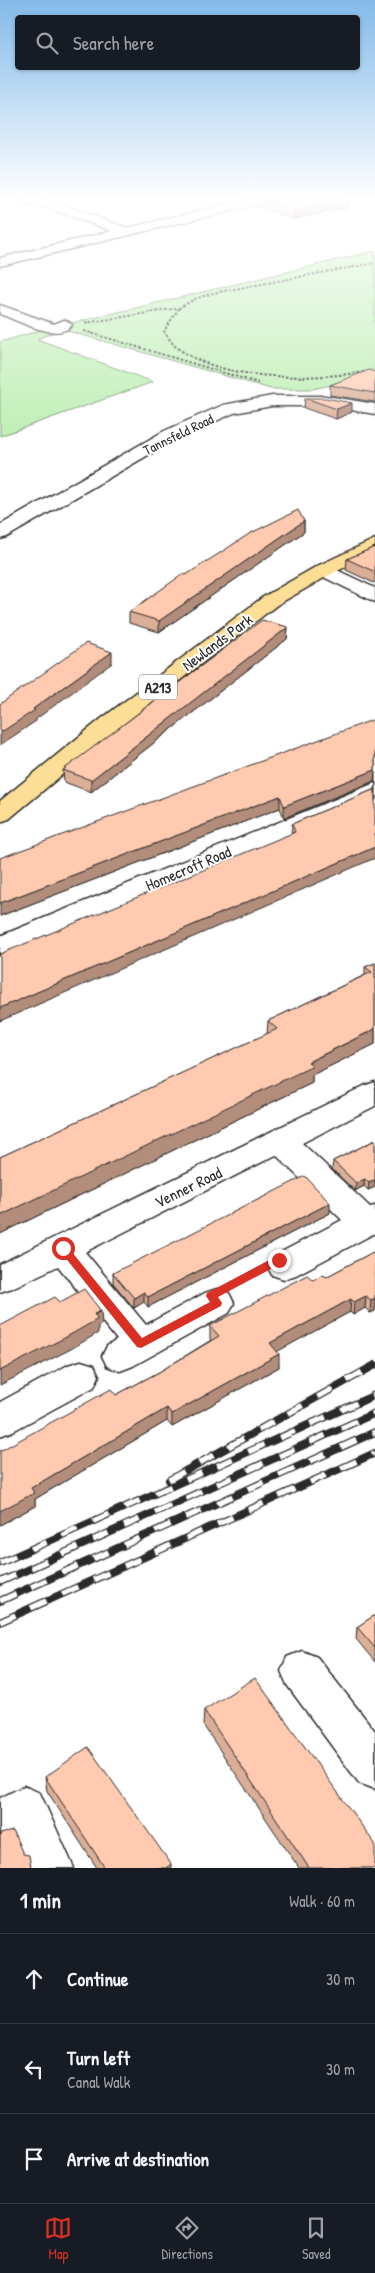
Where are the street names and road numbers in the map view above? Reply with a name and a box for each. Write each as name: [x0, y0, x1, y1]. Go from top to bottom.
street label: Tannsfeld Road: [140, 409, 217, 459]
street label: Newlands Park: [177, 608, 257, 676]
road number: A213: [139, 674, 177, 700]
street label: Homecroft Road: [142, 840, 234, 896]
street label: Venner Road: [151, 1161, 225, 1213]

